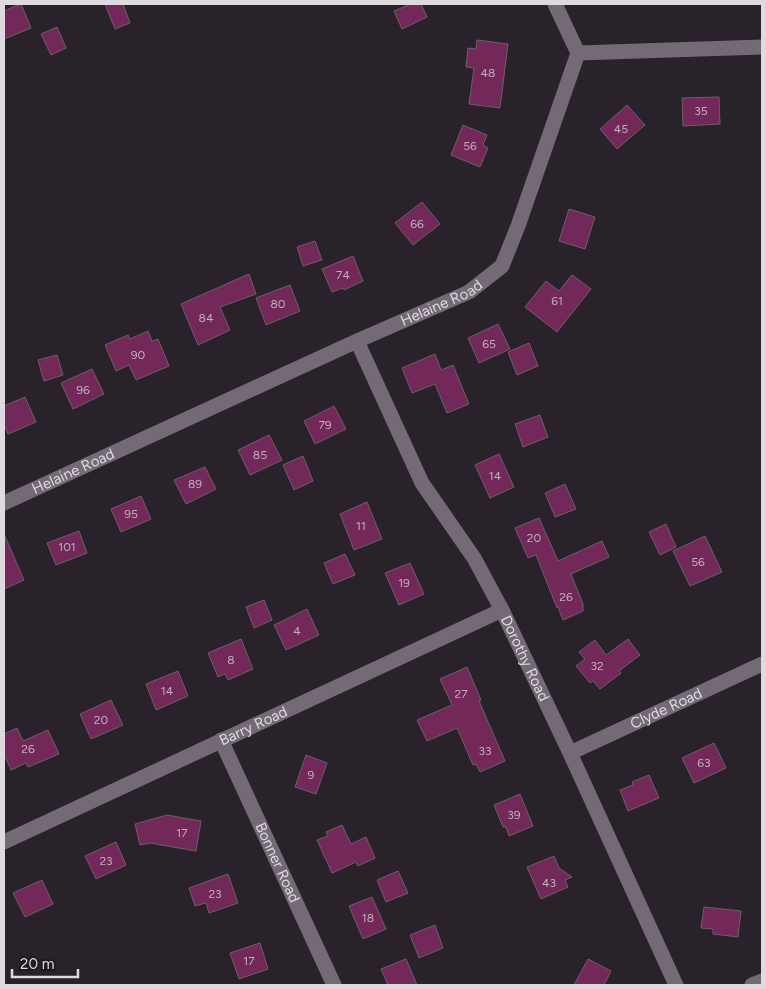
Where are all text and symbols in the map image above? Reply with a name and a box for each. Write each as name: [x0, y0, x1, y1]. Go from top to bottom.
house number: 48: [481, 66, 495, 80]
house number: 35: [694, 104, 708, 118]
house number: 45: [614, 122, 628, 136]
house number: 56: [463, 139, 477, 153]
house number: 66: [410, 217, 424, 231]
house number: 74: [336, 268, 350, 282]
street label: Helaine Road: [398, 276, 486, 330]
house number: 61: [551, 294, 563, 308]
house number: 80: [270, 297, 286, 311]
house number: 84: [199, 311, 214, 325]
house number: 65: [482, 337, 496, 351]
house number: 90: [131, 348, 146, 362]
house number: 96: [76, 383, 90, 397]
house number: 79: [318, 418, 332, 432]
street label: Helaine Road: [29, 445, 117, 498]
house number: 85: [253, 448, 267, 462]
house number: 14: [489, 469, 502, 483]
house number: 89: [188, 477, 202, 491]
house number: 95: [124, 507, 138, 521]
house number: 11: [356, 519, 366, 533]
house number: 20: [527, 531, 542, 545]
house number: 101: [58, 540, 76, 554]
house number: 56: [691, 555, 705, 569]
house number: 19: [398, 576, 410, 590]
house number: 26: [559, 590, 573, 604]
street label: Dorothy Road: [497, 613, 553, 704]
house number: 4: [293, 624, 301, 638]
house number: 8: [227, 653, 235, 667]
house number: 32: [590, 659, 604, 673]
house number: 14: [161, 684, 174, 698]
street label: Clyde Road: [627, 684, 705, 733]
house number: 27: [454, 687, 468, 701]
street label: Barry Road: [216, 702, 290, 749]
house number: 20: [94, 713, 109, 727]
house number: 26: [21, 742, 35, 756]
house number: 33: [478, 744, 492, 758]
house number: 63: [697, 756, 711, 770]
house number: 9: [308, 768, 315, 782]
house number: 39: [507, 808, 521, 822]
street label: Bonner Road: [251, 820, 304, 905]
house number: 17: [176, 826, 188, 840]
house number: 23: [99, 854, 113, 868]
house number: 43: [542, 876, 556, 890]
house number: 23: [208, 887, 222, 901]
house number: 18: [362, 911, 374, 925]
scale bar: [12, 946, 79, 978]
house number: 17: [243, 954, 255, 968]
text: 20 m: [20, 955, 54, 973]

